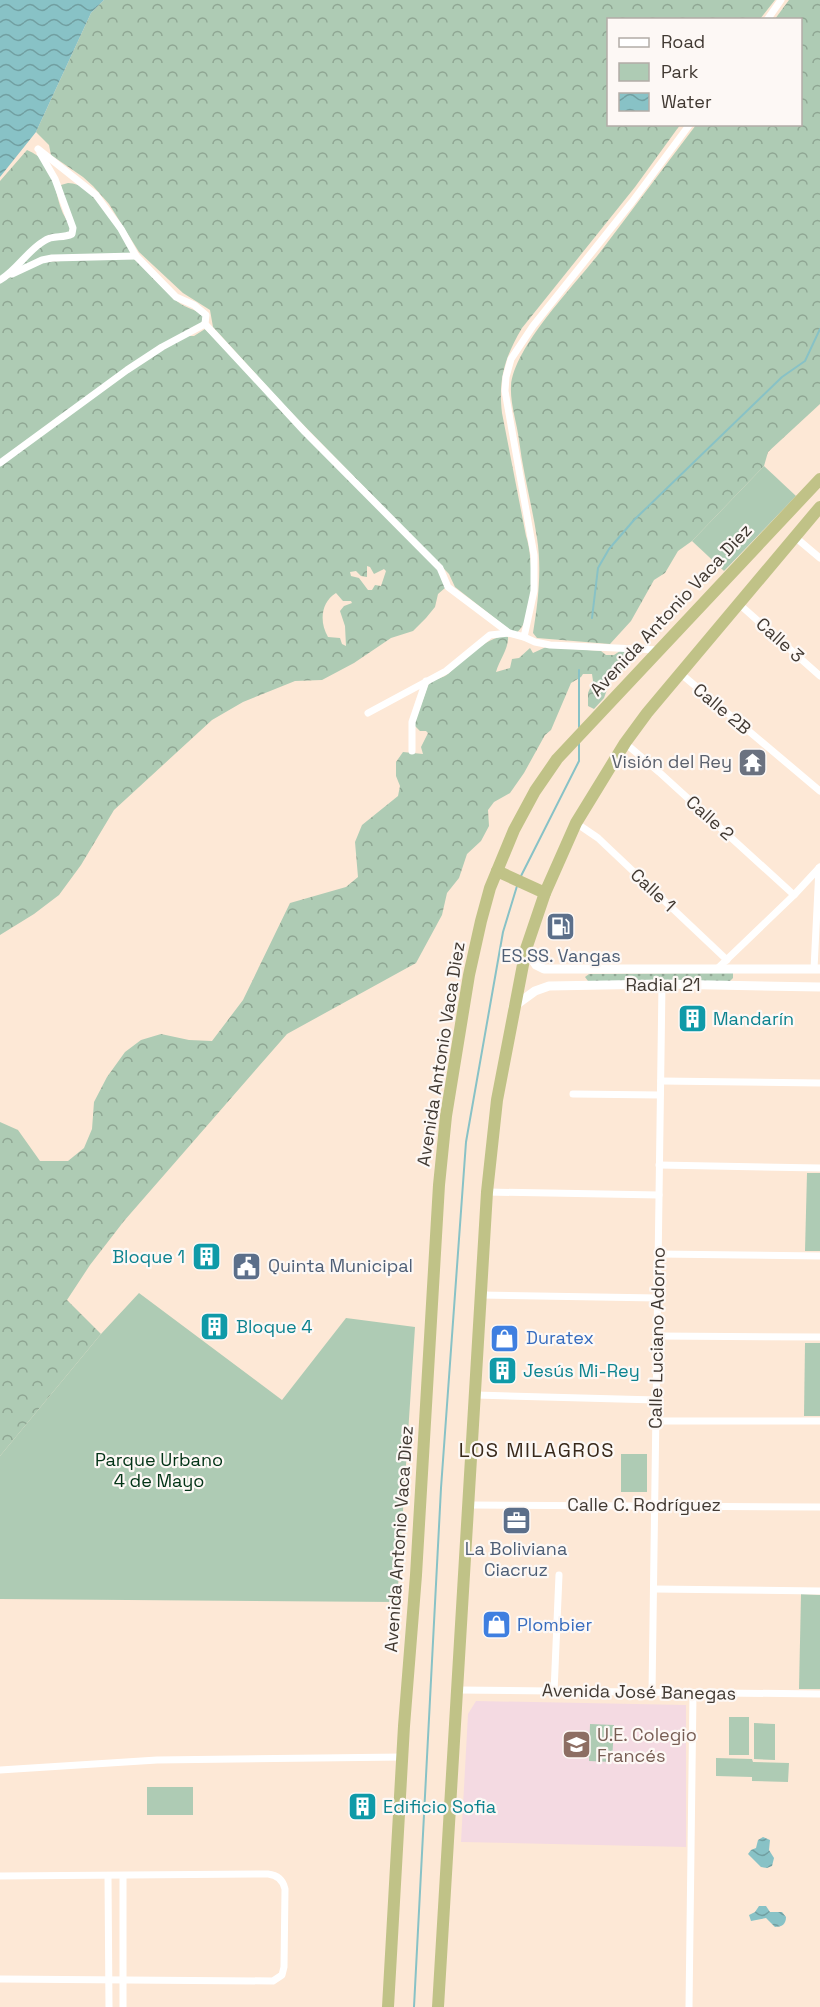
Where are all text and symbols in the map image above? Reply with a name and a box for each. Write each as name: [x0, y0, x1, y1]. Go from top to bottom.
legend: [607, 18, 802, 126]
text: Road: [661, 30, 705, 53]
text: Park: [661, 60, 699, 83]
text: Water: [661, 90, 712, 113]
street label: Avenida Antonio Vaca Diez: [585, 519, 757, 701]
street label: Calle 3: [752, 612, 809, 667]
street label: Calle 2B: [689, 678, 756, 740]
temple icon: Visión del Rey: [737, 746, 769, 778]
place label: Visión del Rey: [611, 750, 732, 773]
street label: Calle 2: [682, 790, 739, 845]
street label: Calle 1: [626, 863, 681, 916]
fuel station icon: ES.SS. Vangas: [545, 911, 577, 943]
street label: Avenida Antonio Vaca Diez: [411, 940, 470, 1168]
place label: ES.SS. Vangas: [501, 944, 621, 967]
street label: Radial 21: [625, 973, 701, 996]
building icon: Mandarín: [676, 1003, 708, 1035]
place label: Mandarín: [713, 1007, 794, 1030]
building icon: Bloque 1: [190, 1241, 222, 1273]
place label: Bloque 1: [112, 1245, 185, 1268]
street label: Calle Luciano Adorno: [643, 1247, 670, 1429]
public building icon: Quinta Municipal: [231, 1250, 263, 1282]
place label: Quinta Municipal: [268, 1254, 413, 1277]
building icon: Bloque 4: [199, 1311, 231, 1343]
place label: Bloque 4: [236, 1315, 313, 1338]
shop icon: Duratex: [489, 1322, 521, 1354]
place label: Duratex: [526, 1326, 594, 1349]
building icon: Jesús Mi-Rey: [486, 1355, 518, 1387]
place label: Jesús Mi-Rey: [523, 1359, 640, 1382]
street label: Avenida Antonio Vaca Diez: [379, 1425, 418, 1653]
district label: LOS MILAGROS: [459, 1437, 615, 1463]
park label: Parque Urbano 4 de Mayo: [95, 1448, 223, 1492]
street label: Calle C. Rodríguez: [567, 1493, 721, 1516]
office icon: La Boliviana Ciacruz: [500, 1504, 532, 1536]
place label: La Boliviana Ciacruz: [465, 1537, 567, 1581]
shop icon: Plombier: [480, 1609, 512, 1641]
place label: Plombier: [517, 1613, 592, 1636]
street label: Avenida José Banegas: [542, 1678, 736, 1705]
place label: U.E. Colegio Francés: [597, 1723, 697, 1767]
school or university icon: U.E. Colegio Francés: [560, 1729, 592, 1761]
building icon: Edificio Sofia: [346, 1791, 378, 1823]
place label: Edificio Sofia: [383, 1795, 496, 1818]

